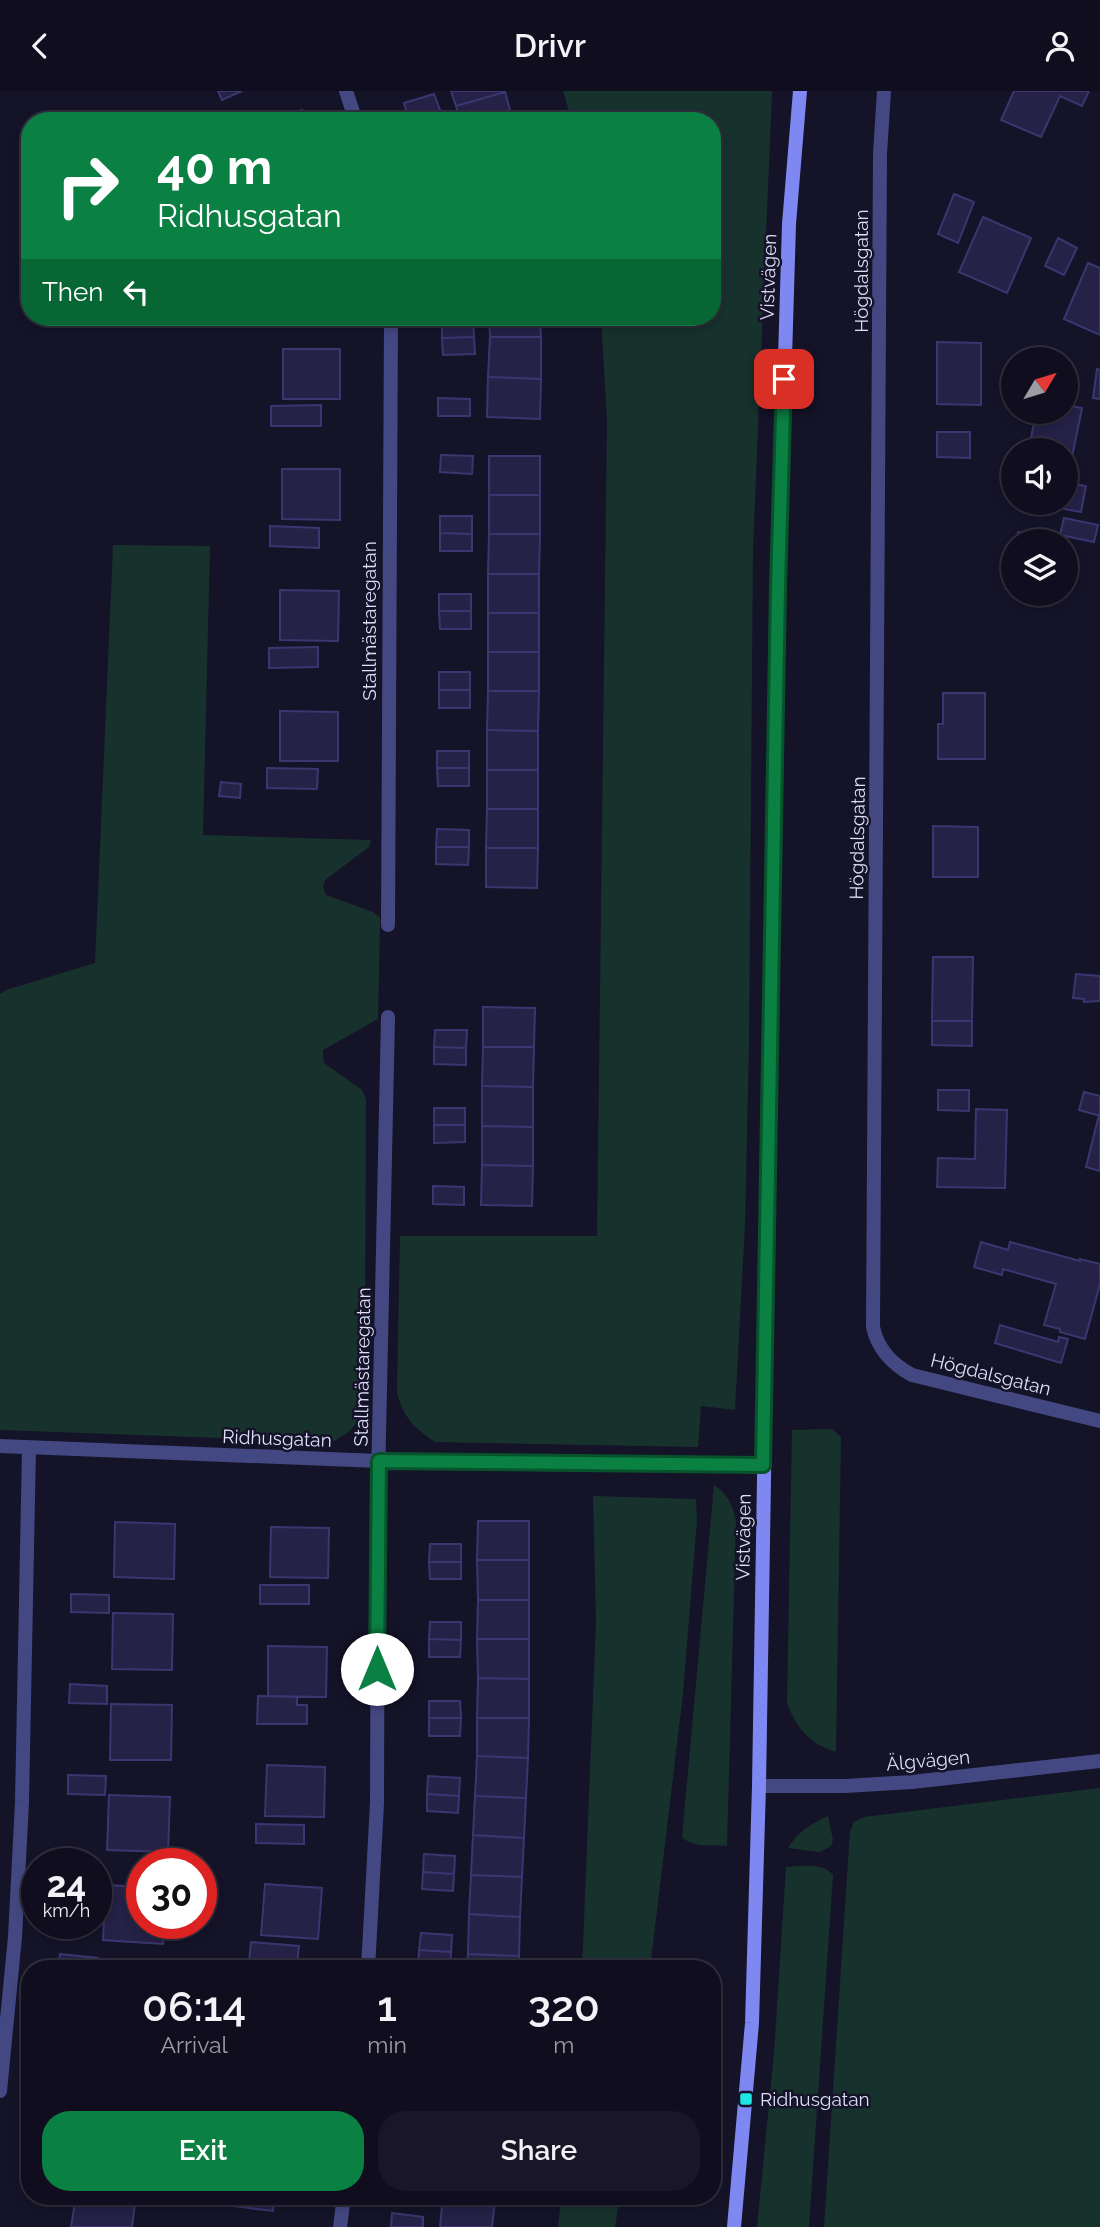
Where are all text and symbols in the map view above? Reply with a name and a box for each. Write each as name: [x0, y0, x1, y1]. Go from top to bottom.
icon: back: [21, 27, 59, 65]
text: Drivr: [514, 27, 586, 64]
icon: person: [1041, 27, 1079, 65]
text: 40 m: [157, 138, 272, 195]
icon: right: [42, 140, 133, 231]
text: Ridhusgatan: [157, 197, 342, 234]
street label: Högdalsgatan: [850, 209, 872, 333]
street label: Vistvägen: [755, 233, 781, 321]
icon: left: [117, 273, 155, 311]
text: Then: [42, 277, 103, 307]
north arrow: [1001, 347, 1078, 423]
map controls: [1001, 347, 1078, 606]
pin: [754, 349, 814, 409]
icon: arrive: [765, 360, 803, 398]
button: sound: [1001, 438, 1078, 515]
button: layers: [1001, 529, 1078, 606]
street label: Stallmästaregatan: [358, 541, 380, 701]
street label: Högdalsgatan: [845, 776, 869, 900]
street label: Stallmästaregatan: [350, 1287, 374, 1447]
street label: Högdalsgatan: [929, 1348, 1053, 1400]
street label: Ridhusgatan: [222, 1425, 332, 1451]
street label: Vistvägen: [731, 1493, 755, 1581]
position arrow: [340, 1632, 414, 1706]
street label: Älgvägen: [885, 1745, 971, 1775]
speed limit sign: 30: [126, 1848, 217, 1939]
text: 24: [47, 1864, 86, 1905]
text: km/h: [43, 1900, 90, 1921]
text: 06:14: [142, 1982, 246, 2031]
text: 1: [377, 1982, 397, 2031]
text: 320: [528, 1982, 600, 2031]
text: Arrival: [160, 2031, 228, 2058]
text: min: [367, 2031, 407, 2058]
text: m: [553, 2031, 574, 2058]
place label: Ridhusgatan: [760, 2088, 870, 2110]
marker: Ridhusgatan: [738, 2091, 754, 2107]
button: Exit: [42, 2111, 364, 2191]
button: Share: [378, 2111, 700, 2191]

